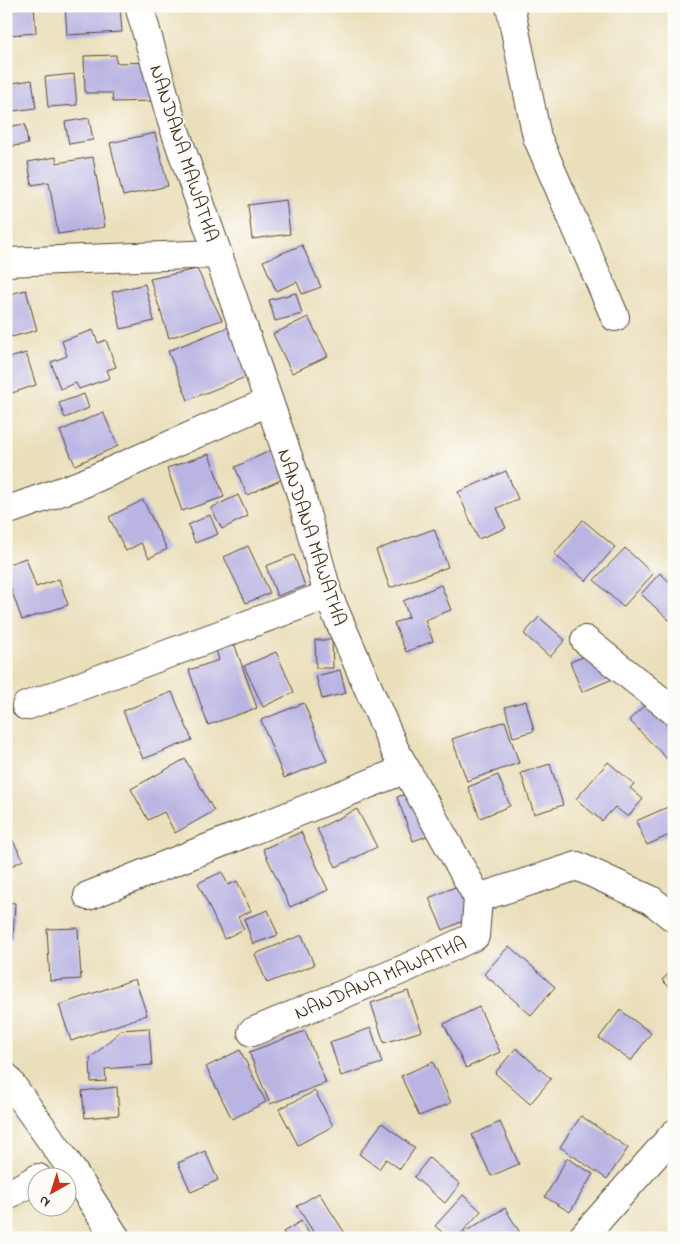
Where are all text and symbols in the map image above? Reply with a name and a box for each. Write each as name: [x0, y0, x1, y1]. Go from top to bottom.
street label: NANDANA MAWATHA: [140, 61, 225, 246]
street label: NANDANA MAWATHA: [268, 445, 353, 630]
street label: NANDANA MAWATHA: [290, 930, 472, 1029]
north arrow: [28, 1166, 78, 1216]
text: N: [34, 1190, 55, 1212]

